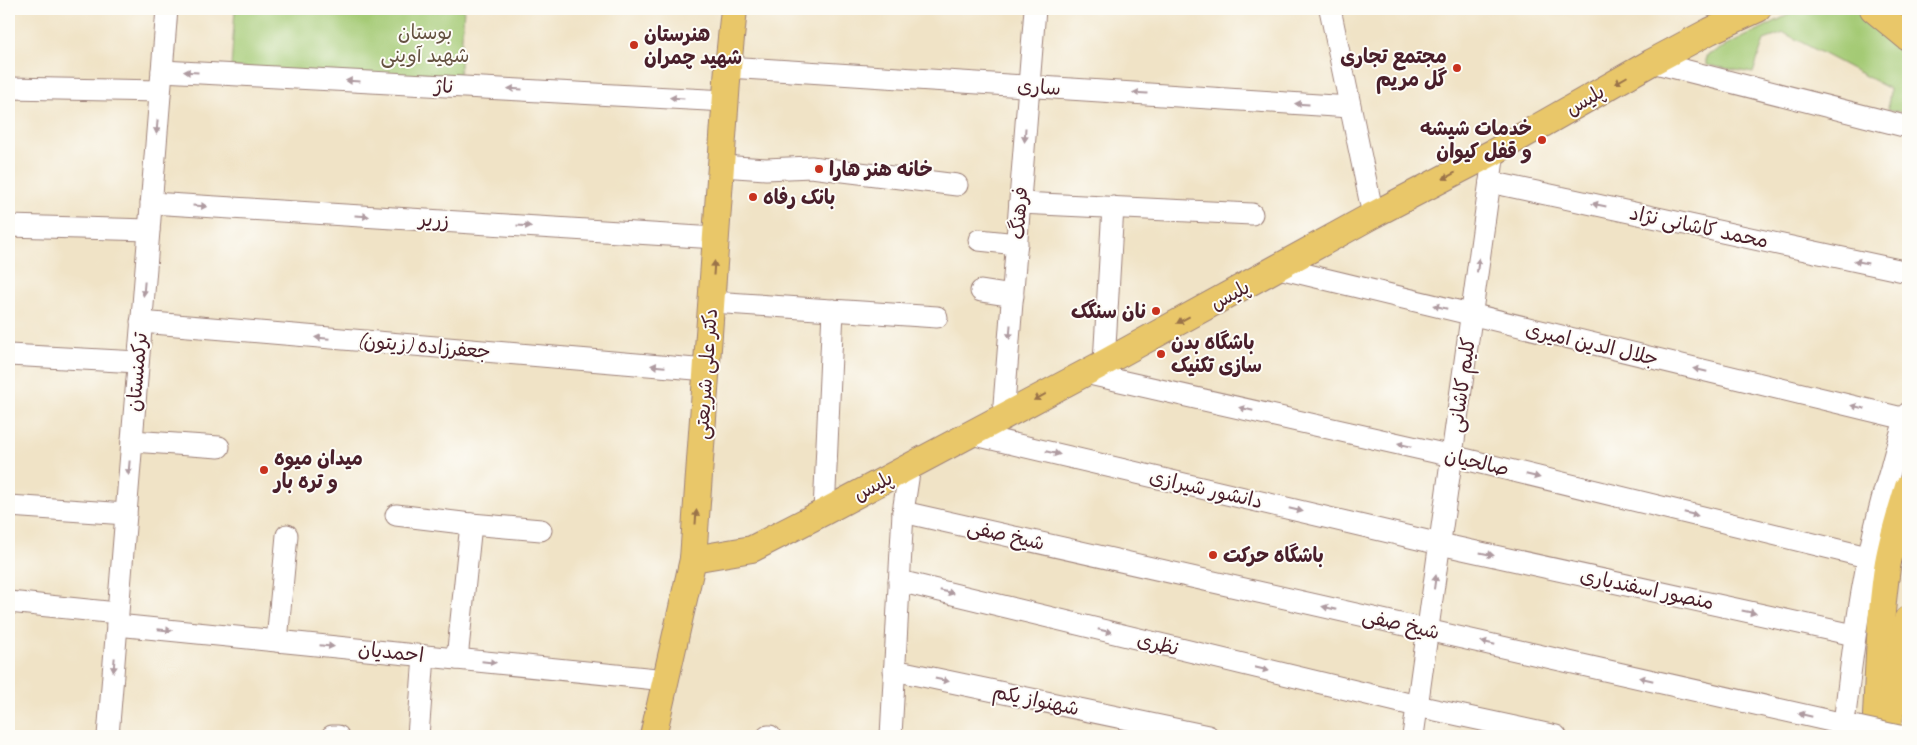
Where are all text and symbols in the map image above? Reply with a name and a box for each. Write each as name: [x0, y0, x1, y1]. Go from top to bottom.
park label: بوستان شهید آوینی: [380, 20, 470, 68]
place label: هنرستان شهید چمران: [644, 22, 742, 70]
marker: هنرستان شهید چمران: [628, 39, 640, 51]
place label: مجتمع تجاری گل مریم: [1340, 44, 1447, 94]
marker: مجتمع تجاری گل مریم: [1451, 62, 1463, 74]
one-way arrow: [182, 68, 198, 76]
street label: ناژ: [432, 73, 454, 99]
street label: ساری: [1016, 73, 1062, 101]
one-way arrow: [1615, 75, 1628, 84]
one-way arrow: [345, 76, 361, 84]
street label: پلیس: [1561, 79, 1609, 121]
one-way arrow: [507, 85, 523, 93]
one-way arrow: [1131, 89, 1147, 97]
one-way arrow: [669, 94, 685, 102]
one-way arrow: [1294, 99, 1310, 107]
place label: خدمات شیشه و قفل کیوان: [1420, 116, 1532, 164]
one-way arrow: [153, 119, 161, 135]
one-way arrow: [1021, 127, 1029, 143]
marker: خدمات شیشه و قفل کیوان: [1536, 134, 1548, 146]
place label: خانه هنر هارا: [829, 157, 933, 182]
marker: خانه هنر هارا: [813, 163, 825, 175]
one-way arrow: [1441, 172, 1456, 180]
place label: بانک رفاه: [763, 185, 835, 210]
street label: فرهنگ: [1005, 186, 1033, 240]
marker: بانک رفاه: [747, 191, 759, 203]
street label: محمد کاشانی نژاد: [1627, 200, 1771, 254]
one-way arrow: [1591, 201, 1607, 209]
one-way arrow: [192, 202, 208, 210]
street label: زریر: [416, 206, 450, 234]
one-way arrow: [354, 212, 370, 220]
one-way arrow: [516, 222, 532, 230]
one-way arrow: [1475, 256, 1483, 272]
one-way arrow: [1853, 258, 1868, 266]
one-way arrow: [710, 259, 718, 275]
street label: پلیس: [1206, 274, 1254, 316]
one-way arrow: [140, 281, 148, 297]
place label: نان سنگک: [1071, 299, 1146, 324]
one-way arrow: [1433, 303, 1448, 311]
marker: نان سنگک: [1150, 305, 1162, 317]
street label: دکتر علی شریعتی: [689, 308, 723, 440]
one-way arrow: [1175, 316, 1190, 324]
street label: جلال الدین امیری: [1523, 317, 1661, 371]
one-way arrow: [1005, 324, 1013, 340]
street label: جعفرزاده (زیتون): [356, 328, 492, 364]
place label: باشگاه بدن سازی تکنیک: [1171, 330, 1262, 378]
street label: ترکمنستان: [121, 331, 153, 413]
one-way arrow: [314, 333, 330, 341]
street label: کلیم کاشانی: [1443, 336, 1483, 434]
marker: باشگاه بدن سازی تکنیک: [1155, 348, 1167, 360]
one-way arrow: [650, 362, 666, 370]
one-way arrow: [1693, 366, 1708, 374]
one-way arrow: [1032, 393, 1047, 401]
one-way arrow: [1851, 403, 1866, 411]
one-way arrow: [1238, 405, 1253, 413]
one-way arrow: [1397, 441, 1412, 449]
street label: صالحیان: [1442, 442, 1512, 482]
place label: میدان میوه و تره بار: [272, 446, 363, 494]
one-way arrow: [1045, 449, 1060, 457]
one-way arrow: [125, 461, 133, 477]
marker: میدان میوه و تره بار: [258, 464, 270, 476]
street label: دانشور شیرازی: [1147, 464, 1265, 515]
street label: پلیس: [849, 465, 897, 507]
one-way arrow: [1526, 472, 1541, 480]
one-way arrow: [1289, 506, 1304, 514]
one-way arrow: [693, 509, 701, 525]
one-way arrow: [1684, 510, 1699, 518]
street label: شیخ صفی: [965, 514, 1047, 557]
place label: باشگاه حرکت: [1223, 543, 1324, 568]
marker: باشگاه حرکت: [1207, 549, 1219, 561]
one-way arrow: [1480, 550, 1495, 558]
street label: منصور اسفندیاری: [1578, 563, 1716, 615]
one-way arrow: [1431, 573, 1439, 589]
one-way arrow: [939, 589, 954, 597]
street label: شیخ صفی: [1360, 603, 1442, 646]
one-way arrow: [1322, 604, 1337, 612]
one-way arrow: [1741, 608, 1756, 616]
one-way arrow: [158, 626, 174, 634]
one-way arrow: [1097, 627, 1112, 635]
street label: نظری: [1134, 627, 1182, 661]
street label: احمدیان: [357, 636, 425, 668]
one-way arrow: [1479, 639, 1495, 647]
one-way arrow: [319, 642, 335, 650]
one-way arrow: [109, 658, 117, 674]
one-way arrow: [481, 658, 497, 666]
one-way arrow: [1255, 665, 1270, 673]
one-way arrow: [1639, 675, 1654, 683]
one-way arrow: [934, 676, 949, 684]
street label: شهنواز یکم: [990, 679, 1081, 723]
one-way arrow: [1797, 711, 1813, 719]

